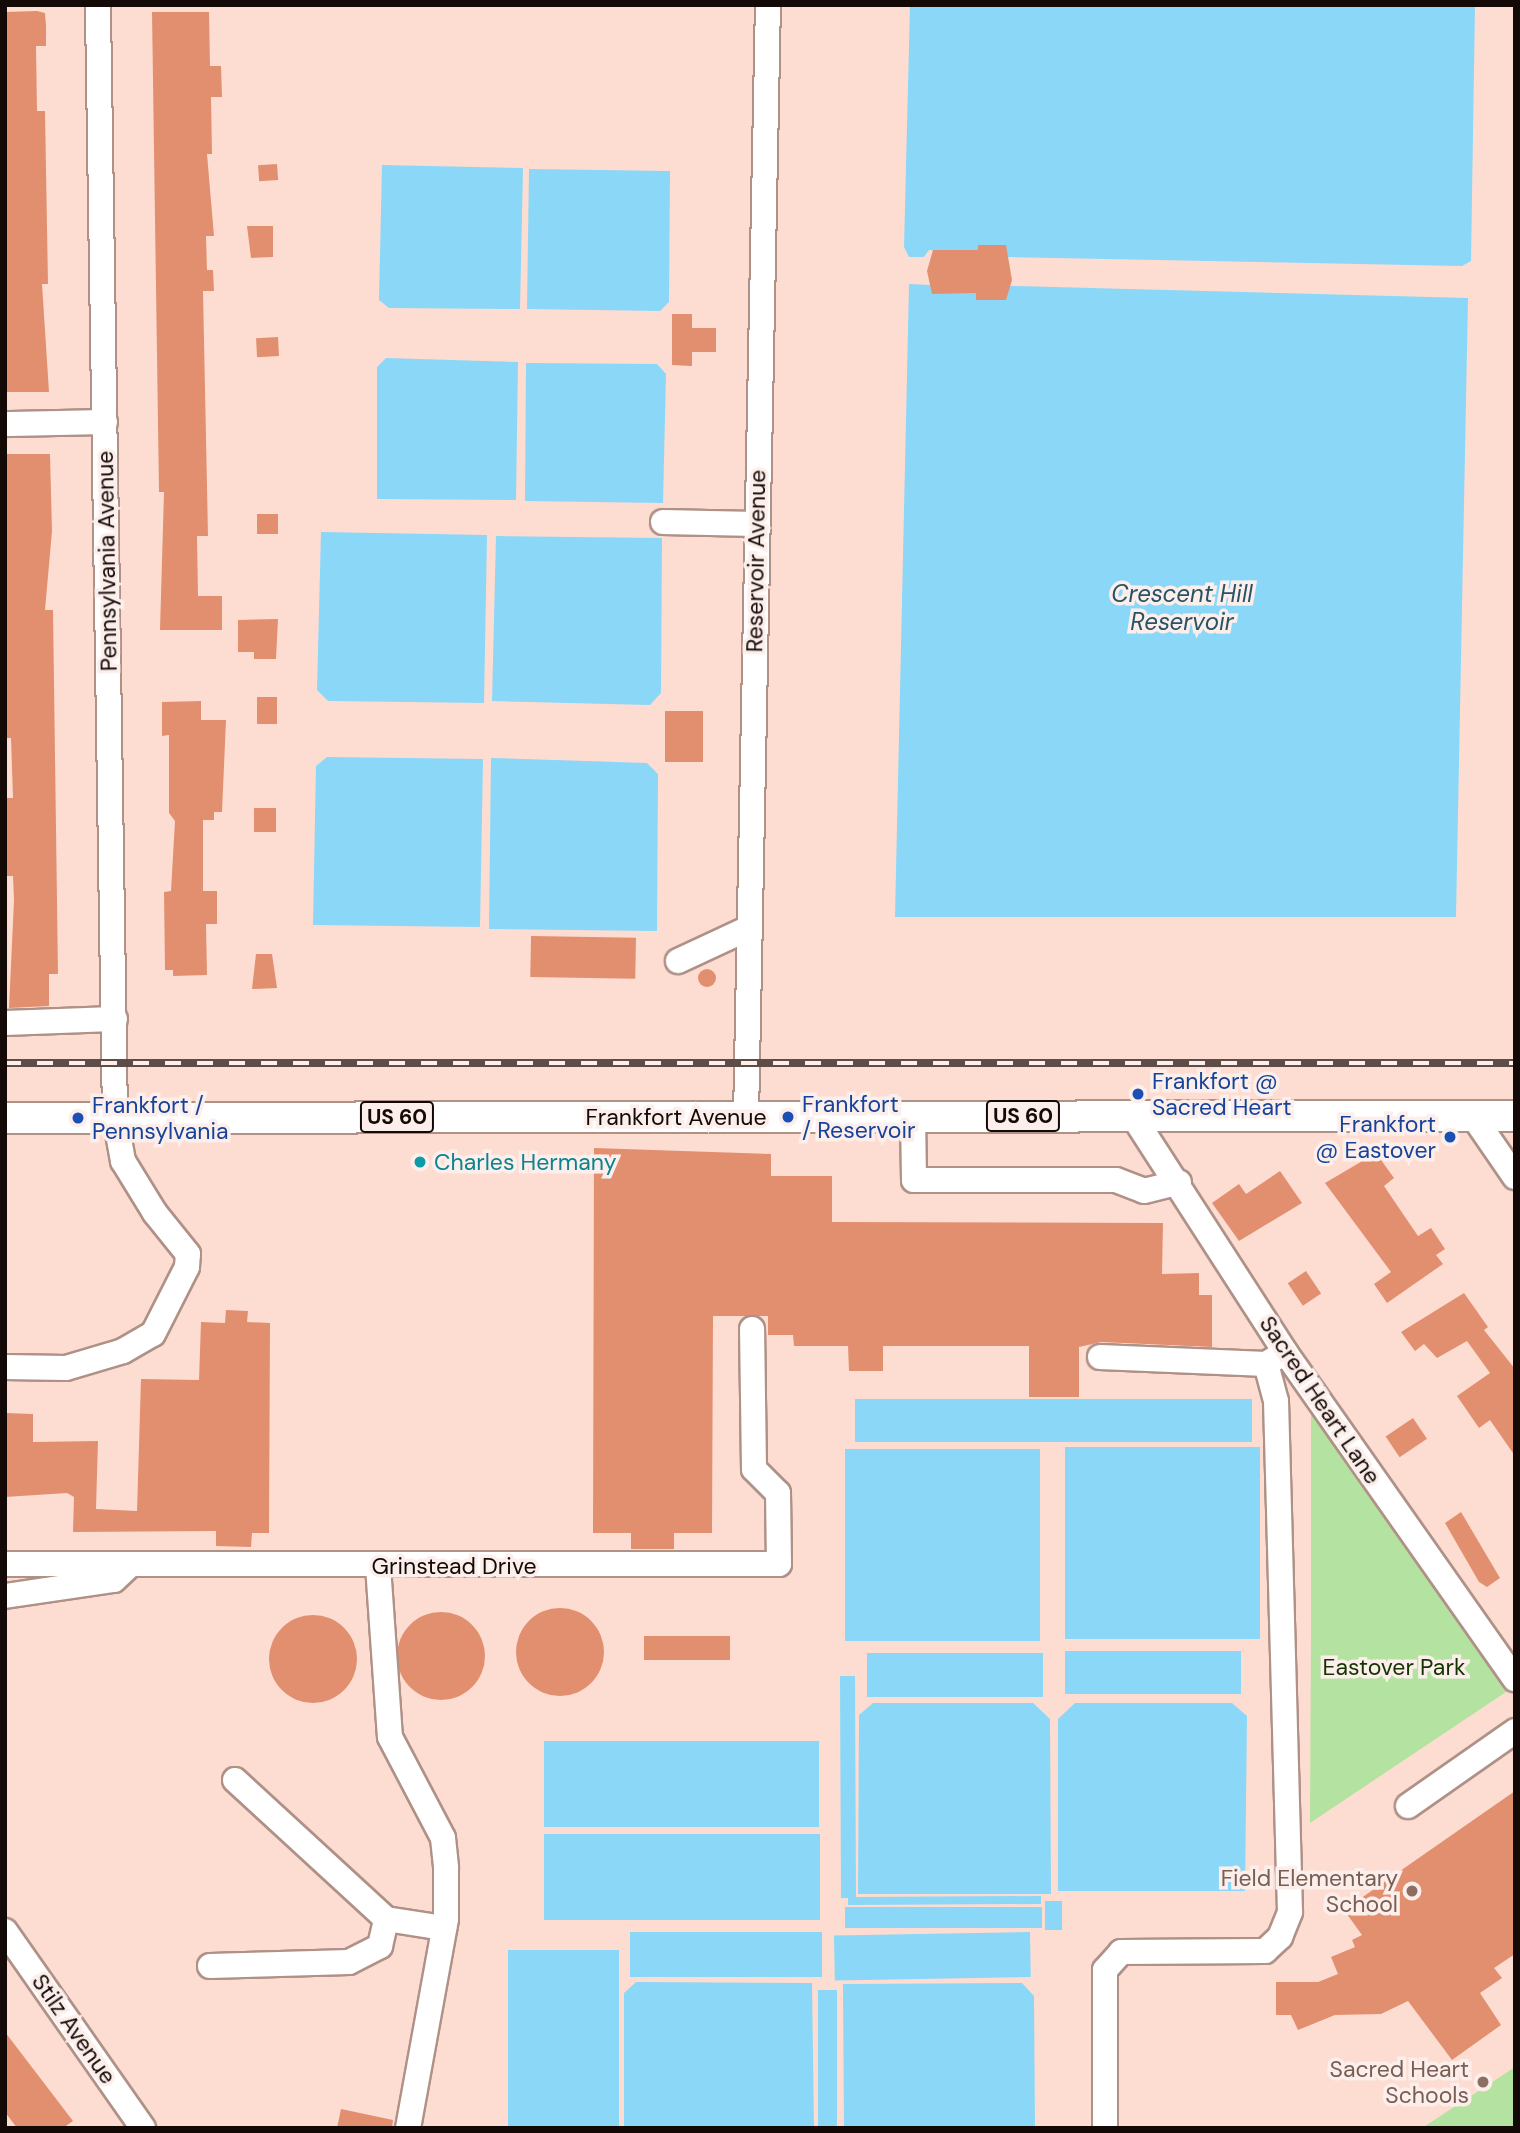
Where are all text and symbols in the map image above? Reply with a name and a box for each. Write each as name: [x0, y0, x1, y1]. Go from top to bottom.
street label: Pennsylvania Avenue: [91, 450, 123, 672]
street label: Reservoir Avenue: [741, 469, 771, 653]
water label: Crescent Hill Reservoir: [1111, 580, 1253, 636]
place label: Frankfort @ Sacred Heart: [1152, 1067, 1291, 1121]
marker: Frankfort @ Sacred Heart: [1130, 1086, 1146, 1102]
place label: Frankfort / Reservoir: [802, 1090, 916, 1144]
place label: Frankfort / Pennsylvania: [92, 1091, 228, 1145]
road number: US 60: [984, 1098, 1062, 1134]
road number: US 60: [358, 1100, 436, 1134]
street label: Frankfort Avenue: [586, 1103, 766, 1131]
marker: Frankfort / Reservoir: [780, 1109, 796, 1125]
marker: Frankfort / Pennsylvania: [70, 1110, 86, 1126]
place label: Frankfort @ Eastover: [1315, 1110, 1436, 1164]
marker: Frankfort @ Eastover: [1442, 1129, 1458, 1145]
place label: Charles Hermany: [434, 1148, 616, 1176]
marker: Charles Hermany: [412, 1154, 428, 1170]
street label: Sacred Heart Lane: [1254, 1311, 1386, 1489]
street label: Grinstead Drive: [372, 1552, 536, 1580]
park label: Eastover Park: [1323, 1653, 1465, 1681]
place label: Field Elementary School: [1221, 1864, 1398, 1918]
marker: Field Elementary School: [1404, 1883, 1420, 1899]
street label: Stilz Avenue: [26, 1969, 122, 2089]
place label: Sacred Heart Schools: [1330, 2055, 1469, 2109]
marker: Sacred Heart Schools: [1475, 2074, 1491, 2090]

